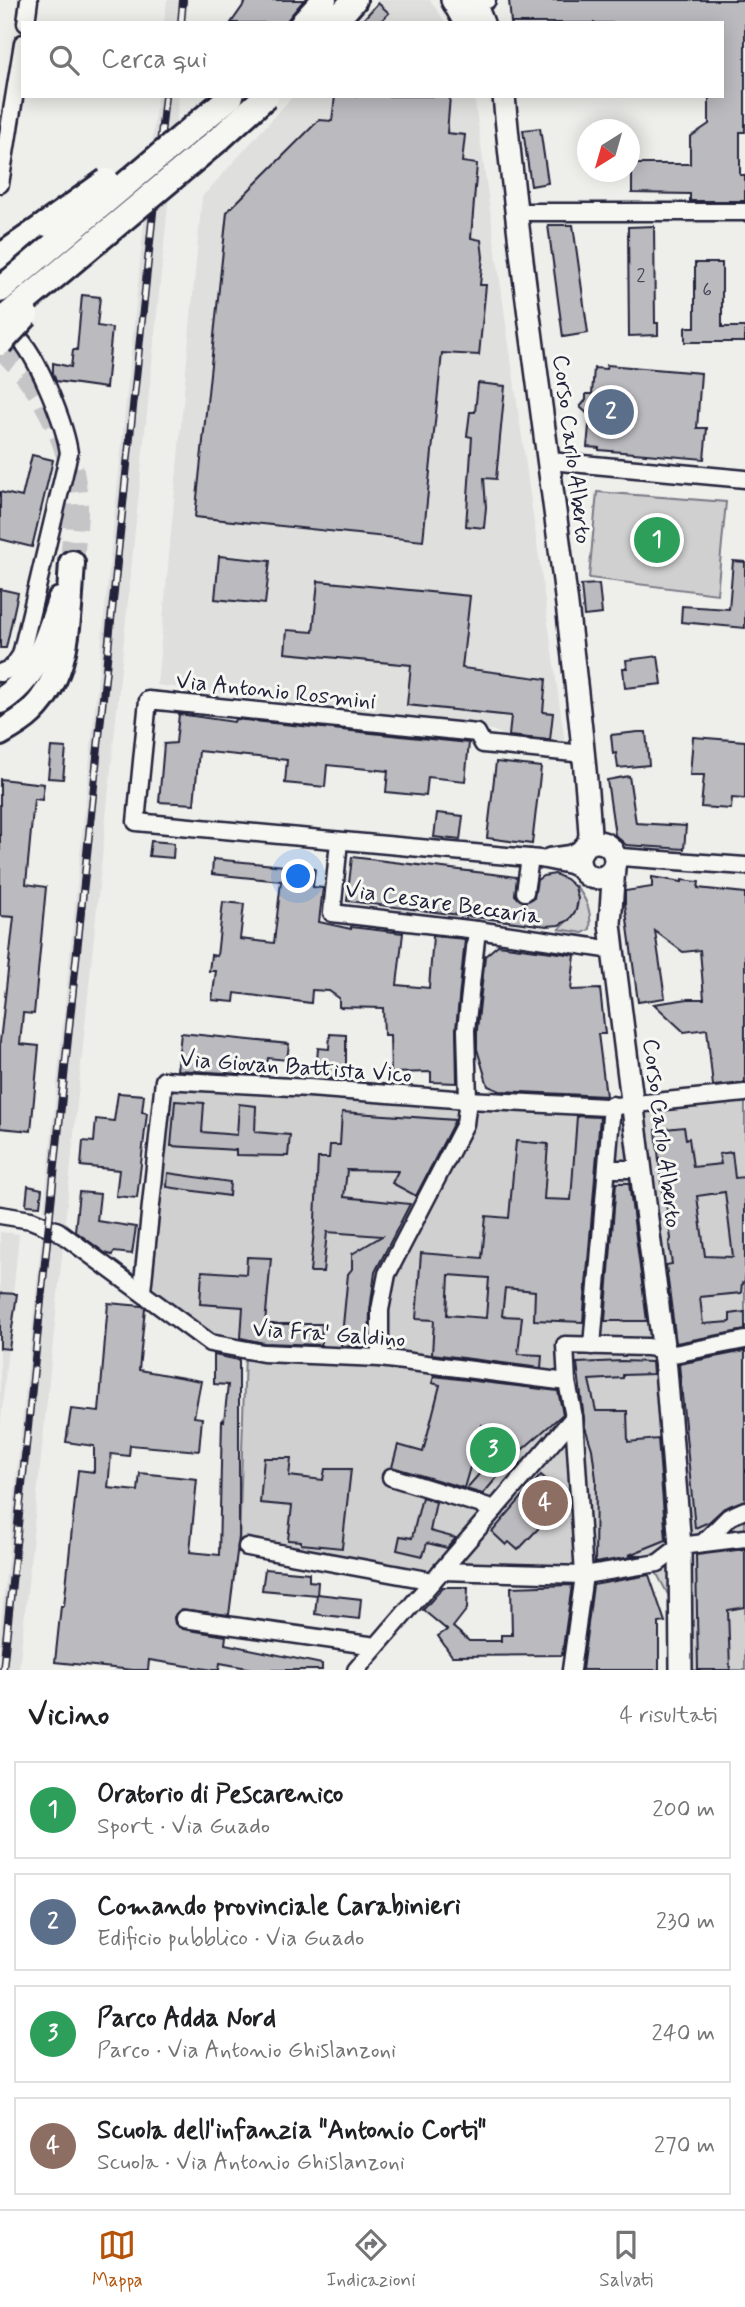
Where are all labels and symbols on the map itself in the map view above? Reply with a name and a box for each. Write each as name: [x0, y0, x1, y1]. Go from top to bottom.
north arrow: [577, 119, 640, 182]
house number: 2: [636, 264, 646, 289]
house number: 6: [702, 278, 712, 303]
street label: Corso Carlo Alberto: [545, 353, 598, 546]
pin: 2: [588, 386, 634, 438]
pin: 1: [634, 514, 680, 566]
street label: Via Antonio Rosmini: [174, 667, 377, 717]
your location: [281, 859, 315, 893]
street label: Via Cesare Beccaria: [343, 875, 543, 933]
street label: Corso Carlo Alberto: [635, 1037, 688, 1230]
street label: Via Giovan Battista Vico: [179, 1045, 413, 1091]
street label: Via Fra' Galdino: [251, 1315, 406, 1355]
pin: 3: [470, 1424, 516, 1476]
pin: 4: [522, 1477, 568, 1529]

